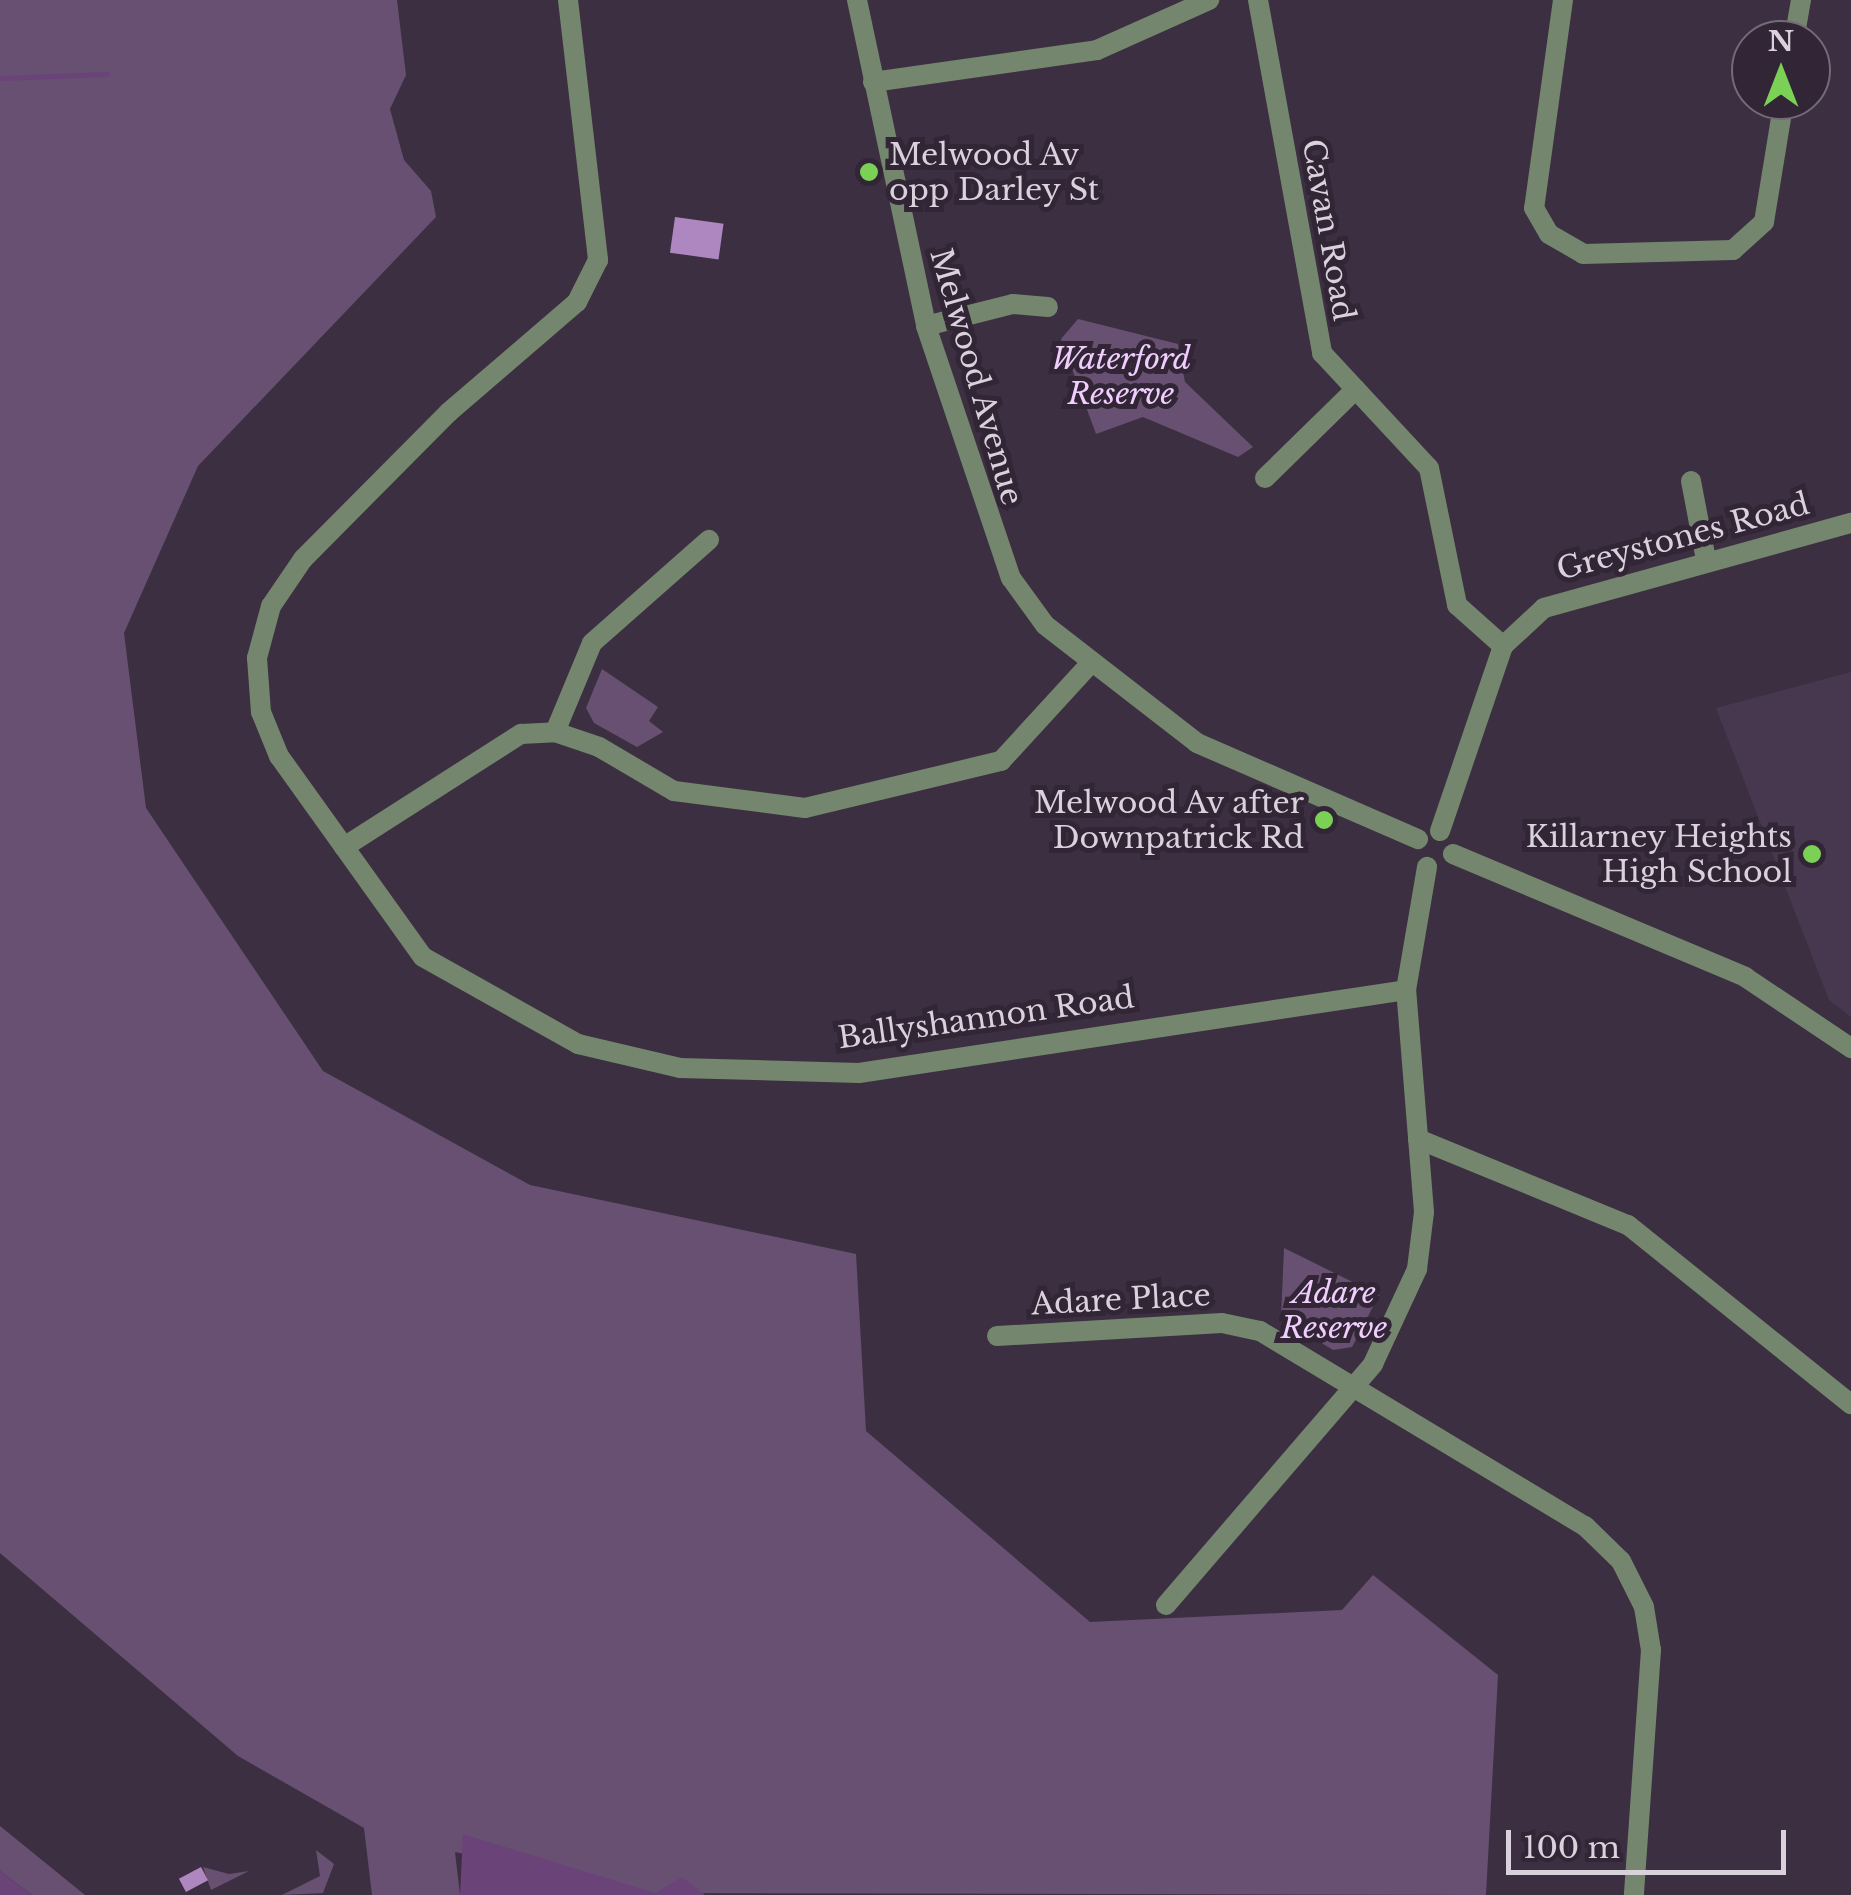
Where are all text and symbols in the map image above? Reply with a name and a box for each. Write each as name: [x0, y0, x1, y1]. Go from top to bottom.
north arrow: [1731, 20, 1831, 120]
text: N: [1768, 24, 1794, 59]
street label: Cavan Road: [1294, 136, 1362, 324]
place label: Melwood Av opp Darley St: [889, 137, 1100, 208]
marker: Melwood Av opp Darley St: [858, 161, 880, 183]
street label: Melwood Avenue: [922, 244, 1030, 510]
park label: Waterford Reserve: [1051, 341, 1191, 412]
street label: Greystones Road: [1553, 486, 1813, 588]
place label: Melwood Av after Downpatrick Rd: [1032, 785, 1304, 856]
marker: Melwood Av after Downpatrick Rd: [1313, 809, 1335, 831]
place label: Killarney Heights High School: [1525, 819, 1792, 890]
marker: Killarney Heights High School: [1801, 843, 1823, 865]
street label: Ballyshannon Road: [836, 979, 1136, 1057]
park label: Adare Reserve: [1281, 1275, 1387, 1346]
street label: Adare Place: [1030, 1277, 1212, 1323]
scale bar: [1511, 1810, 1791, 1872]
text: 100 m: [1523, 1829, 1620, 1866]

